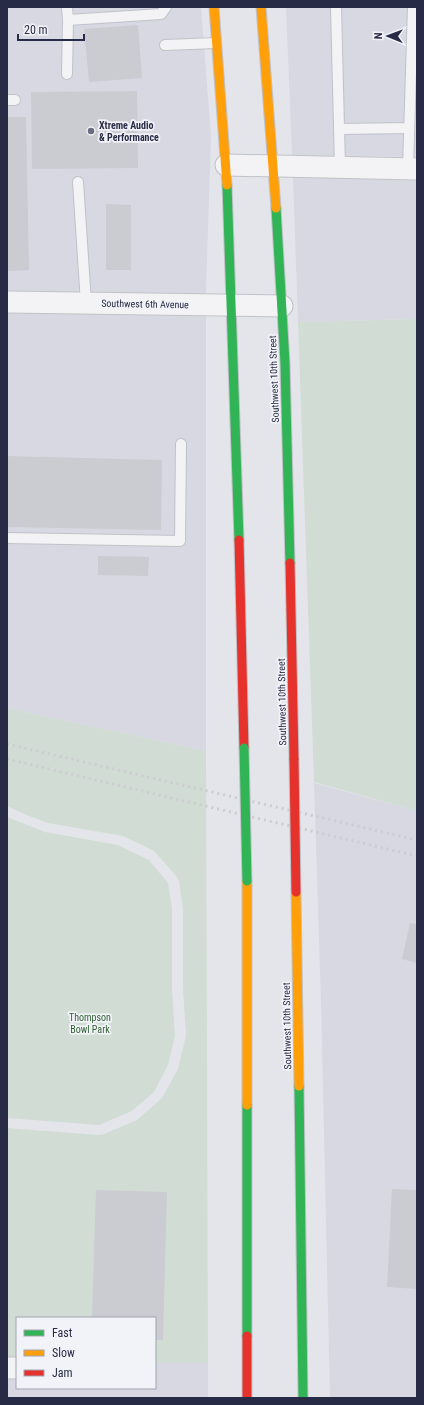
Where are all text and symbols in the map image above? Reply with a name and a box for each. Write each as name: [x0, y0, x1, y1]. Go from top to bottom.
scale bar: [18, 16, 84, 42]
north arrow: [368, 16, 408, 56]
text: 20 m: [24, 23, 48, 37]
text: N: [372, 32, 385, 39]
place label: Xtreme Audio & Performance: [99, 120, 159, 143]
marker: Xtreme Audio & Performance: [86, 126, 96, 136]
street label: Southwest 6th Avenue: [101, 298, 189, 310]
street label: Southwest 10th Street: [267, 335, 281, 423]
street label: Southwest 10th Street: [276, 658, 288, 746]
street label: Southwest 10th Street: [281, 982, 293, 1070]
park label: Thompson Bowl Park: [69, 1012, 111, 1035]
legend: [16, 1317, 156, 1389]
text: Fast: [52, 1326, 73, 1340]
text: Slow: [52, 1346, 75, 1360]
text: Jam: [52, 1366, 73, 1380]

